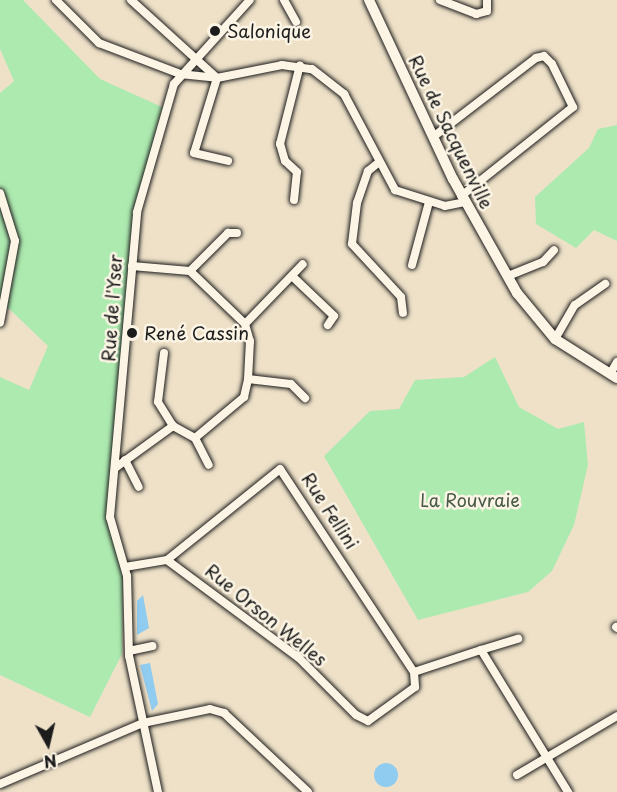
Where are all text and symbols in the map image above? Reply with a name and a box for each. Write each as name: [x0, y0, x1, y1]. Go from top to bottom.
place label: Salonique: [227, 20, 311, 42]
marker: Salonique: [208, 24, 222, 38]
street label: Rue de Sacquenville: [404, 50, 498, 214]
street label: Rue de l'Yser: [97, 252, 127, 364]
place label: René Cassin: [144, 322, 249, 344]
marker: René Cassin: [125, 326, 139, 340]
street label: Rue Fellini: [297, 468, 363, 554]
park label: La Rouvraie: [419, 489, 521, 511]
street label: Rue Orson Welles: [200, 559, 332, 671]
north arrow: [18, 714, 78, 774]
text: N: [43, 749, 58, 775]

